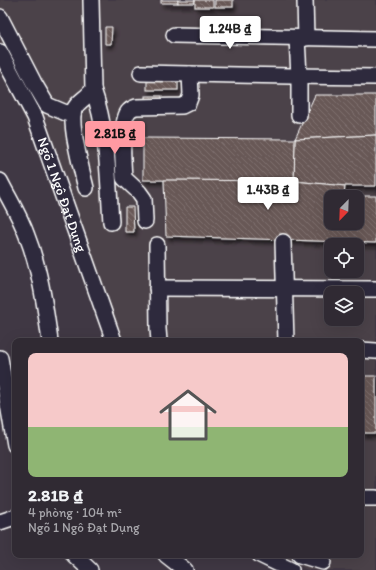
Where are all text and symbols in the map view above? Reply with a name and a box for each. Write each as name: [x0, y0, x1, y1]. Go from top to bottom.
pin: 1.24B ₫: [193, 16, 267, 50]
text: 1.24B ₫: [209, 21, 251, 36]
pin: 2.81B ₫: [78, 121, 152, 155]
text: 2.81B ₫: [94, 126, 136, 141]
street label: Ngõ 1 Ngô Đạt Dụng: [34, 135, 91, 255]
pin: 1.43B ₫: [231, 177, 305, 211]
text: 1.43B ₫: [247, 182, 289, 197]
north arrow: [324, 190, 364, 230]
map controls: [324, 190, 364, 326]
button: locate: [324, 238, 364, 278]
button: layers: [324, 286, 364, 326]
icon: home: [152, 379, 224, 451]
text: 2.81B ₫: [28, 485, 83, 505]
text: 4 phòng · 104 m²: [28, 505, 122, 520]
text: Ngõ 1 Ngô Đạt Dụng: [28, 520, 140, 535]

